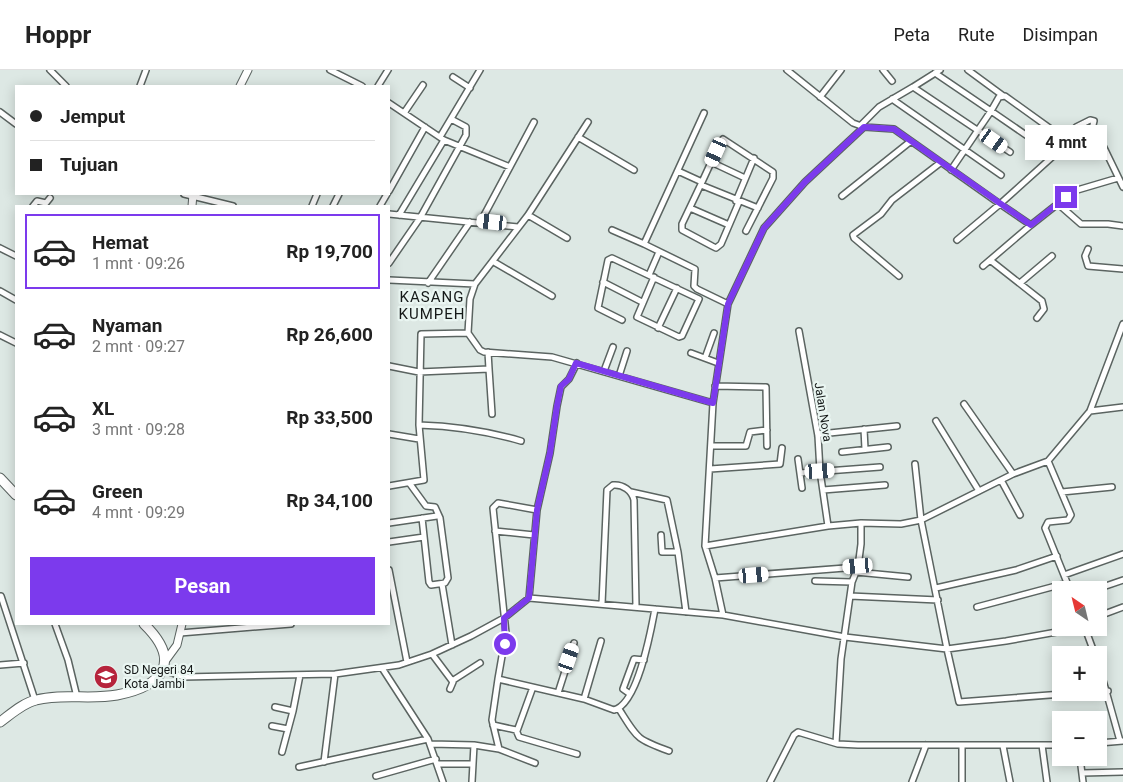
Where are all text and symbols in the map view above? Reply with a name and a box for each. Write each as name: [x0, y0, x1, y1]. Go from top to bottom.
text: Hoppr: [25, 21, 91, 49]
text: Peta: [894, 24, 930, 45]
text: Rute: [958, 24, 995, 45]
text: Disimpan: [1023, 24, 1098, 45]
text: Jemput: [60, 105, 125, 128]
callout: 4 mnt: [1025, 124, 1107, 160]
car: [977, 126, 1010, 156]
text: 4 mnt: [1045, 133, 1087, 152]
car: [703, 135, 728, 169]
text: Tujuan: [60, 153, 118, 176]
route end: [1055, 186, 1077, 208]
car: [476, 213, 507, 231]
icon: car: [32, 229, 77, 274]
text: Hemat: [92, 231, 149, 254]
text: Rp 19,700: [286, 240, 373, 263]
text: 1 mnt · 09:26: [92, 254, 185, 273]
district label: KASANG KUMPEH: [399, 288, 465, 323]
icon: car: [32, 312, 77, 357]
text: Nyaman: [92, 314, 162, 337]
text: Rp 26,600: [286, 323, 373, 346]
text: 2 mnt · 09:27: [92, 337, 185, 356]
street label: Jalan Nova: [811, 381, 835, 443]
icon: car: [32, 395, 77, 440]
text: XL: [92, 397, 114, 420]
text: Rp 33,500: [286, 406, 373, 429]
text: 3 mnt · 09:28: [92, 420, 185, 439]
car: [804, 463, 835, 479]
icon: car: [32, 478, 77, 523]
text: Green: [92, 480, 143, 503]
text: Rp 34,100: [286, 489, 373, 512]
text: 4 mnt · 09:29: [92, 503, 185, 522]
button: Pesan: [30, 557, 375, 615]
car: [842, 557, 873, 575]
car: [738, 566, 769, 584]
north arrow: [1052, 581, 1108, 636]
map controls: [1052, 581, 1107, 766]
route start: [494, 633, 516, 655]
car: [557, 641, 580, 675]
button: +: [1052, 646, 1107, 701]
place label: SD Negeri 84 Kota Jambi: [124, 663, 194, 691]
school or university icon: SD Negeri 84 Kota Jambi: [93, 664, 119, 690]
button: −: [1052, 711, 1107, 766]

